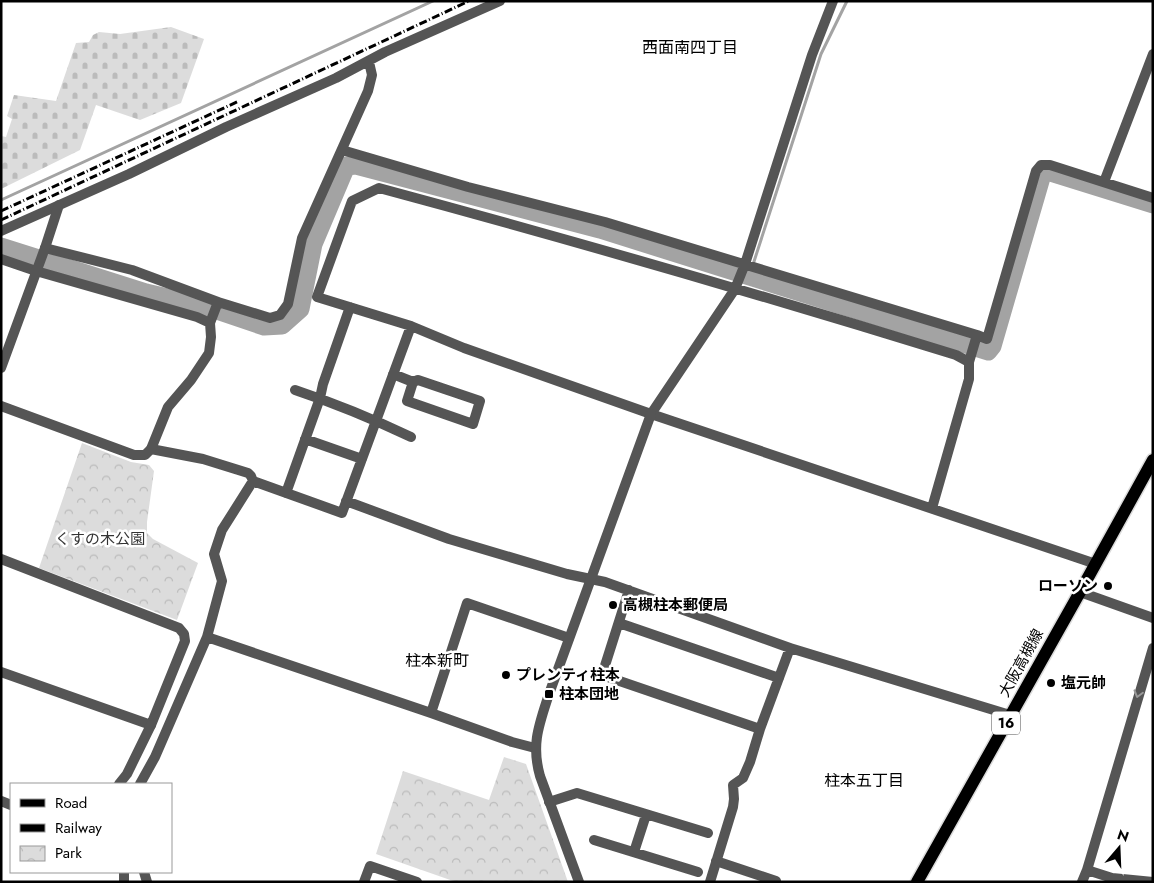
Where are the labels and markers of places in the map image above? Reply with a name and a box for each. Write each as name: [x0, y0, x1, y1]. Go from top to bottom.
place label: ローソン: [1038, 575, 1098, 597]
marker: ローソン: [1102, 580, 1114, 592]
place label: 高槻柱本郵便局: [623, 594, 728, 616]
marker: 高槻柱本郵便局: [607, 599, 619, 611]
place label: プレンティ柱本: [516, 664, 620, 686]
marker: プレンティ柱本: [500, 669, 512, 681]
place label: 塩元帥: [1061, 672, 1106, 694]
marker: 塩元帥: [1045, 677, 1057, 689]
place label: 柱本団地: [559, 683, 619, 705]
marker: 柱本団地: [543, 688, 555, 700]

